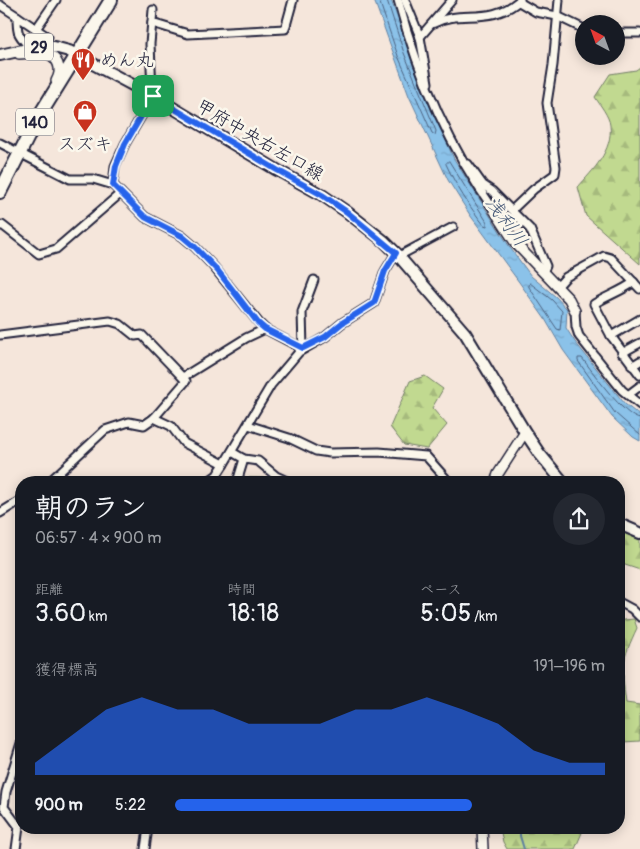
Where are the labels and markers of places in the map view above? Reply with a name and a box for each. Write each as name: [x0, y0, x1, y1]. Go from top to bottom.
restaurant icon: めん丸: [70, 47, 96, 81]
place label: めん丸: [100, 49, 154, 72]
pin: [132, 75, 174, 117]
shop icon: スズキ: [72, 99, 98, 133]
place label: スズキ: [58, 133, 112, 156]

